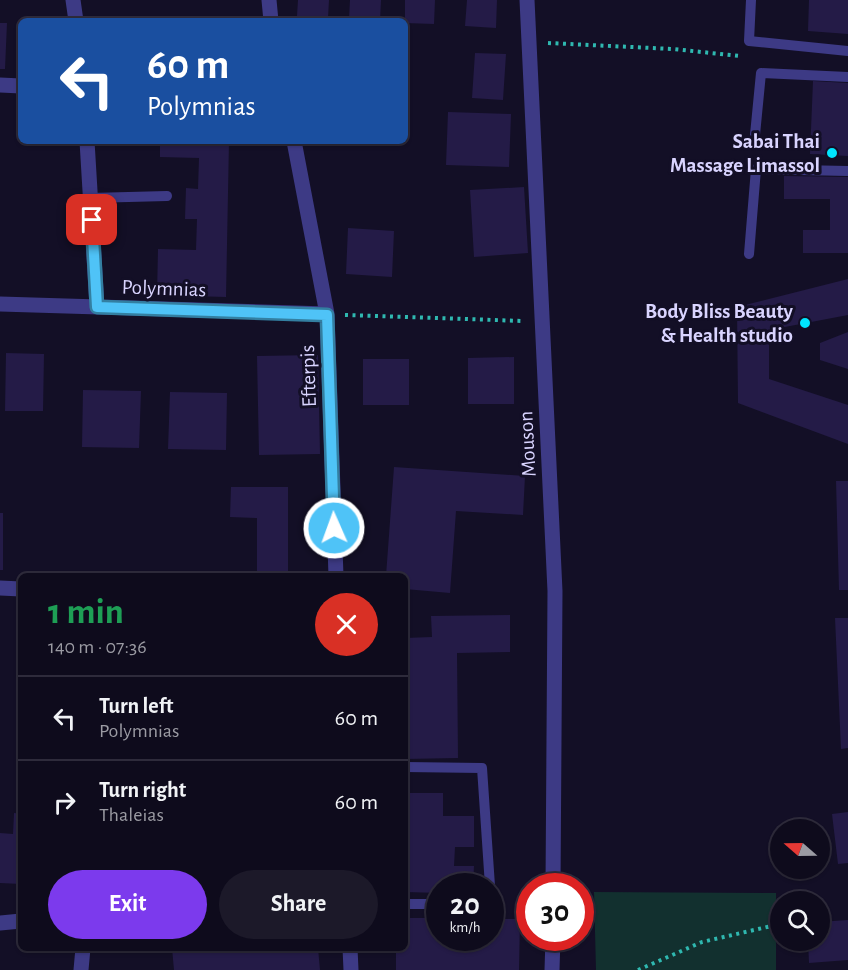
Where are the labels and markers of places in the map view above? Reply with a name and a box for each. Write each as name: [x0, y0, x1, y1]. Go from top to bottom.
place label: Sabai Thai Massage Limassol: [670, 131, 820, 176]
marker: Sabai Thai Massage Limassol: [825, 146, 839, 160]
pin: [66, 194, 117, 245]
place label: Body Bliss Beauty & Health studio: [645, 301, 794, 346]
marker: Body Bliss Beauty & Health studio: [798, 316, 812, 330]

